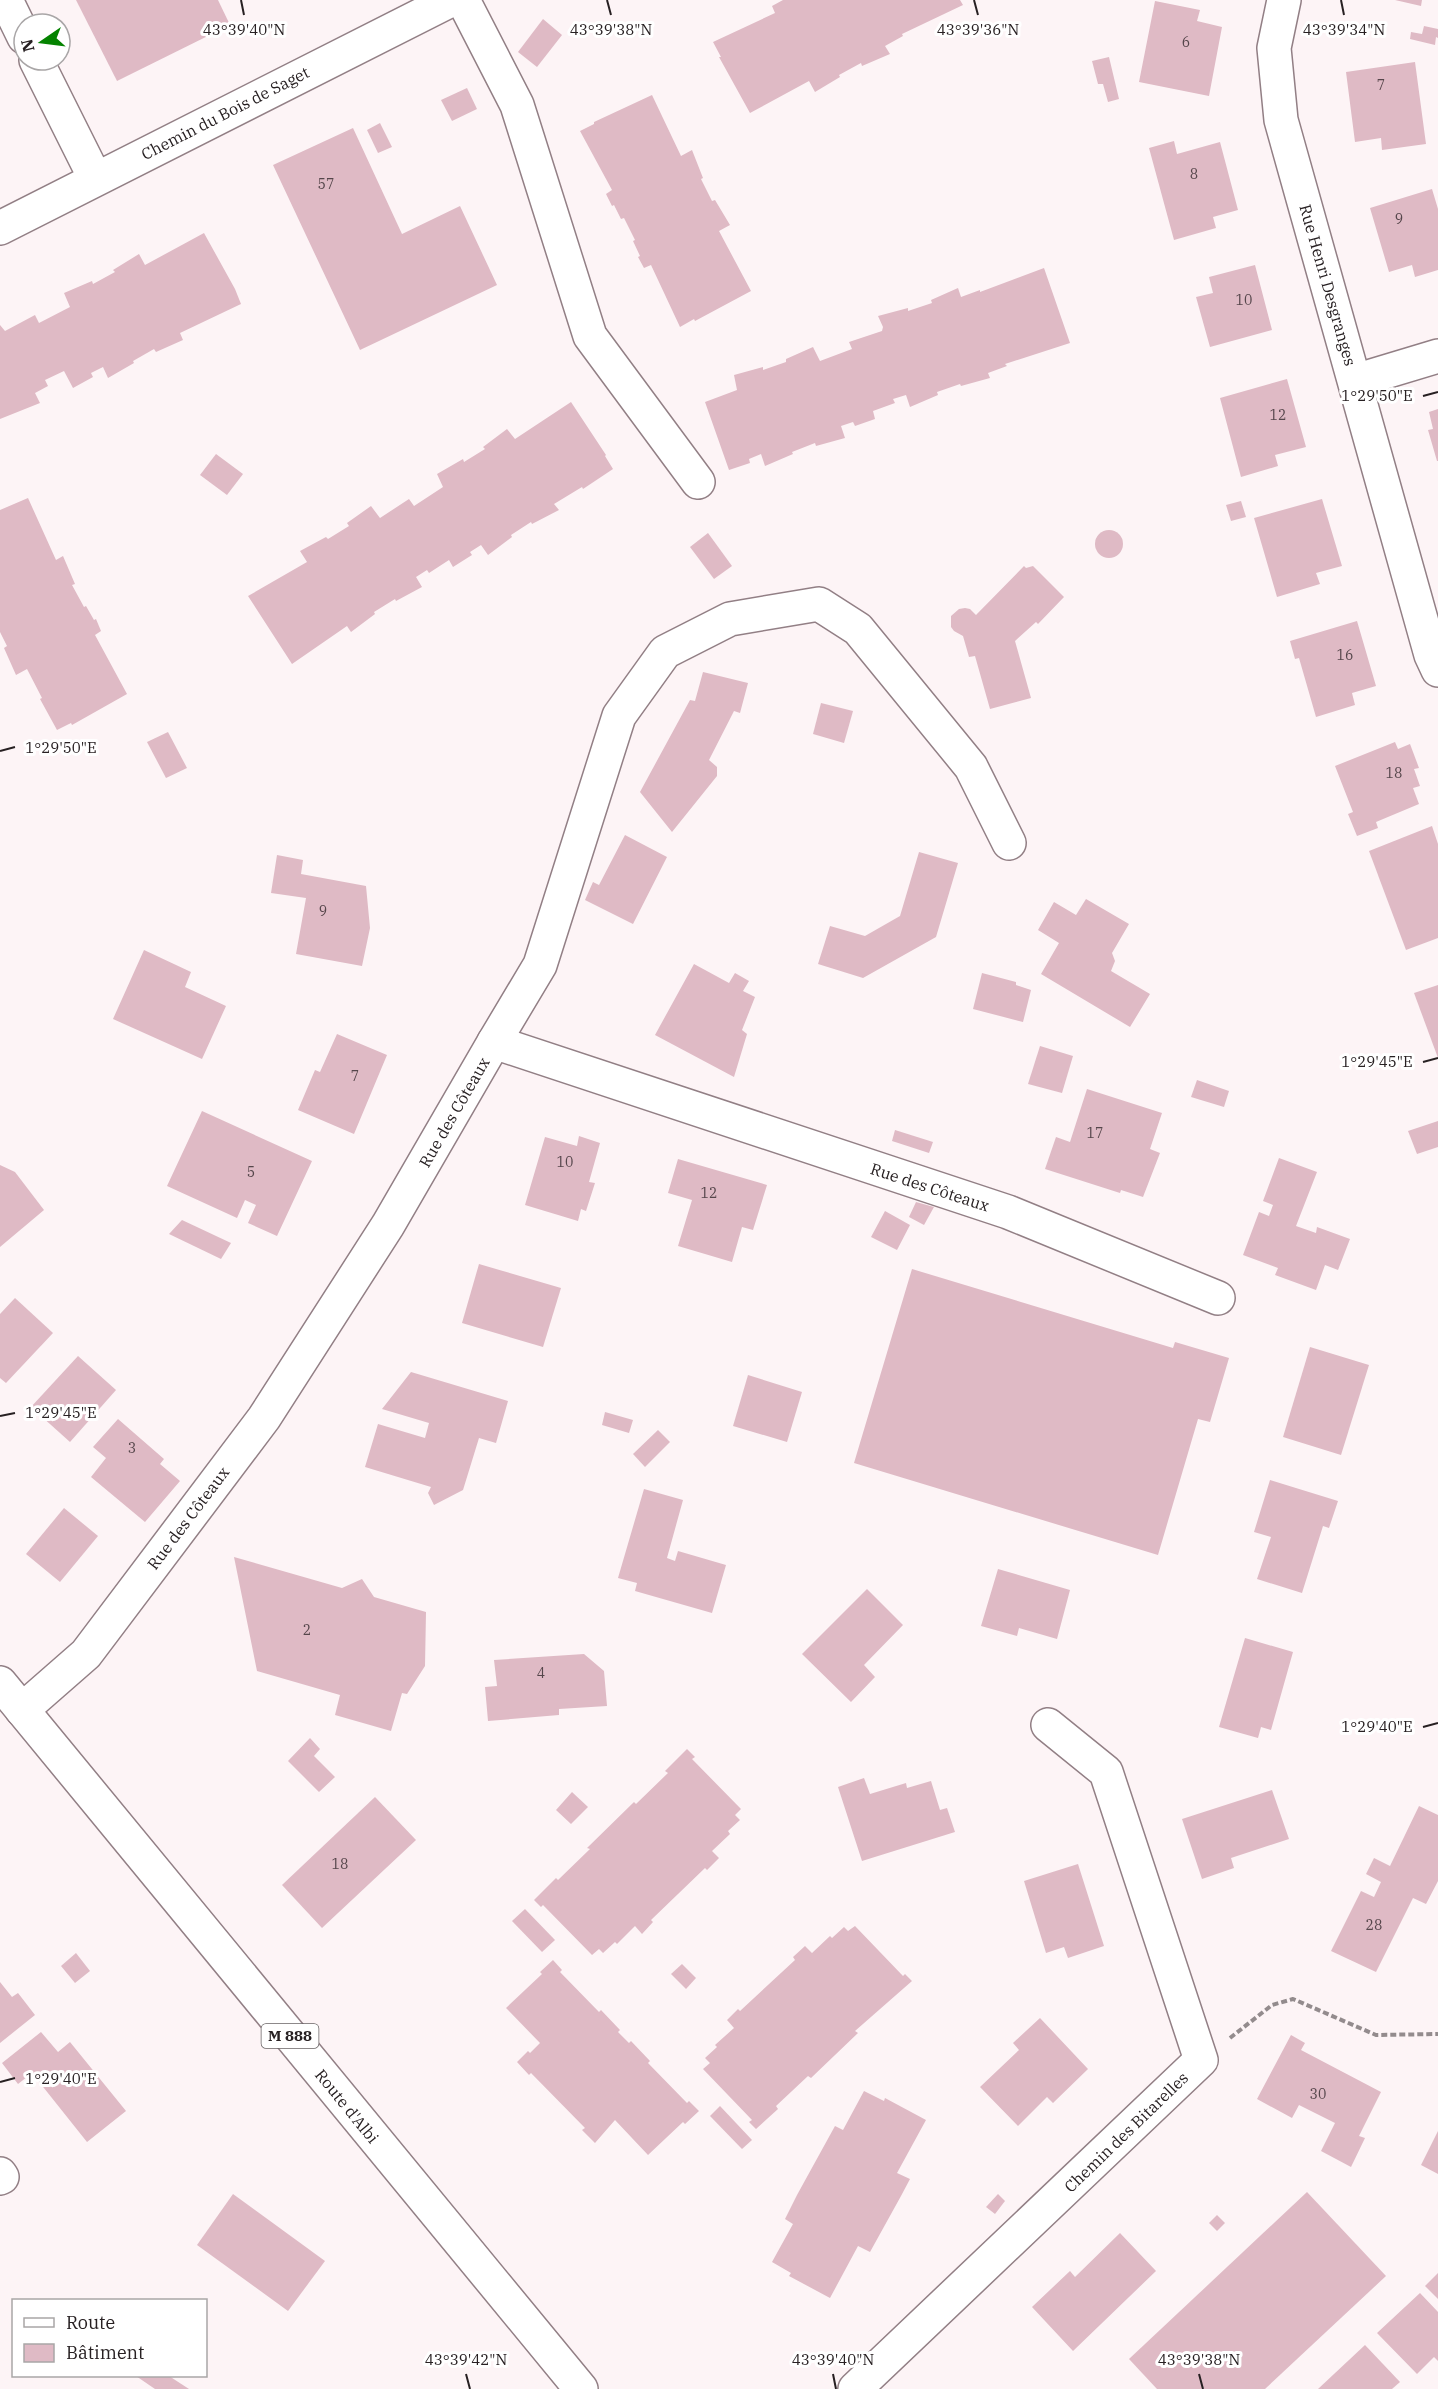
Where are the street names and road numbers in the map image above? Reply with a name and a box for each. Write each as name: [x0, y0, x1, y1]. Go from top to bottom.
street label: Chemin du Bois de Saget: [138, 62, 313, 164]
street label: Rue Henri Desgranges: [1295, 202, 1361, 368]
street label: Rue des Côteaux: [414, 1053, 494, 1171]
street label: Rue des Côteaux: [868, 1158, 992, 1216]
street label: Rue des Côteaux: [143, 1463, 233, 1573]
road number: M 888: [262, 2024, 318, 2048]
street label: Route d'Albi: [311, 2065, 383, 2147]
street label: Chemin des Bitarelles: [1060, 2068, 1192, 2196]

